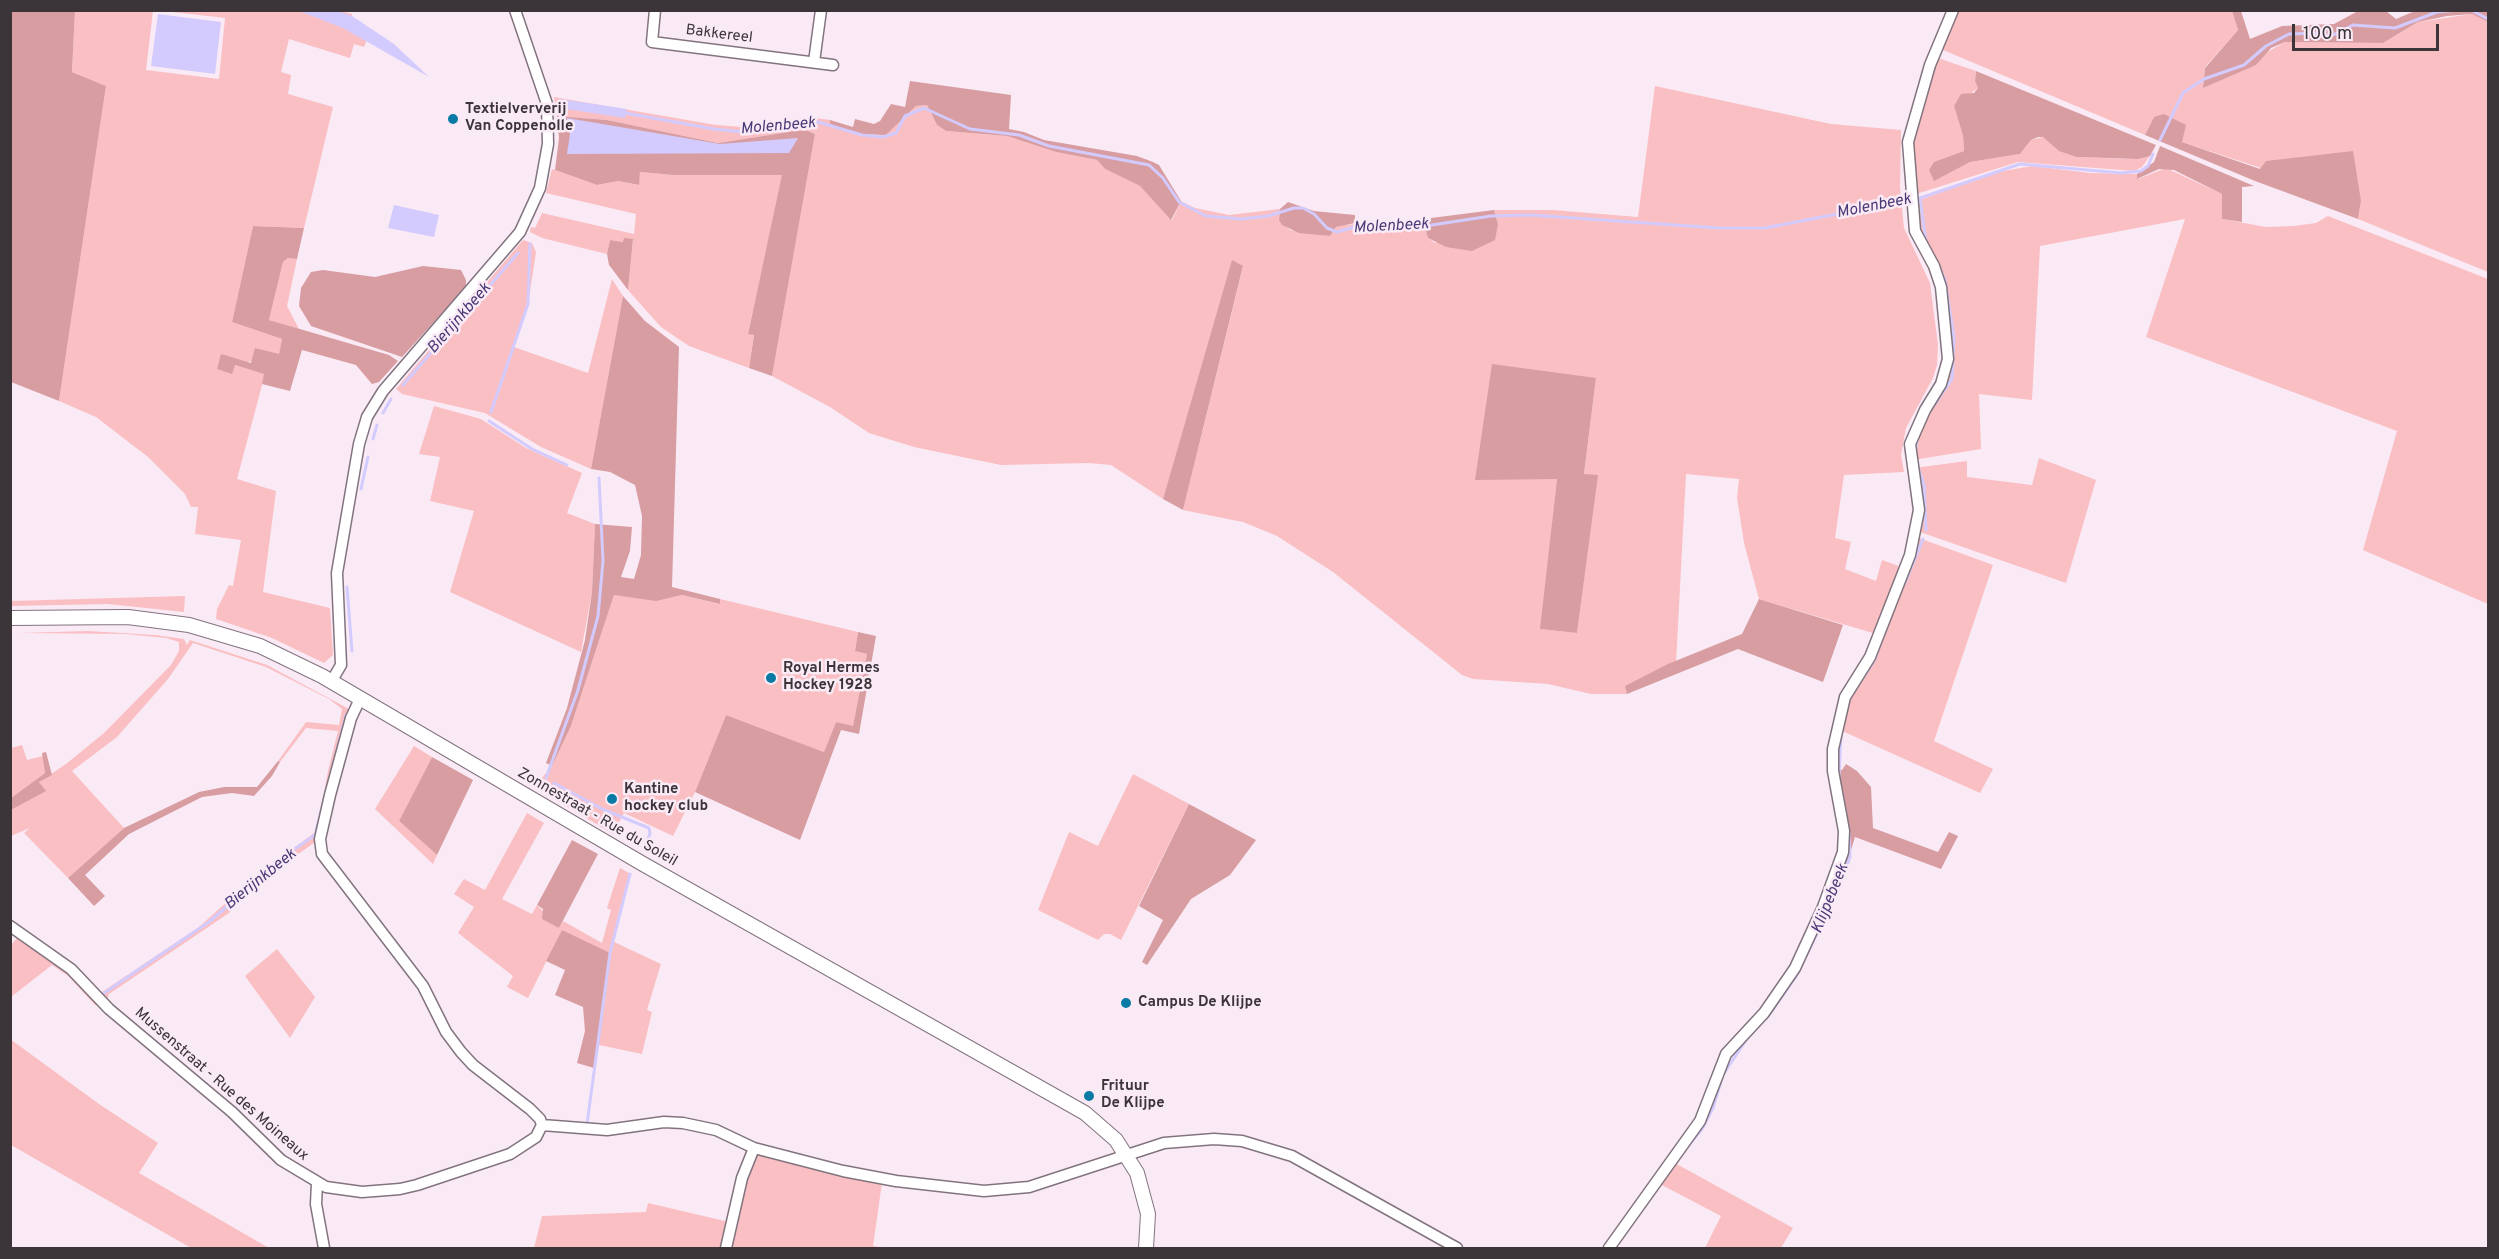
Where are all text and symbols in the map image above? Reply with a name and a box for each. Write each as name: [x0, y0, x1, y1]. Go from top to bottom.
scale bar: [2295, 12, 2442, 50]
street label: Bakkereel: [684, 22, 754, 48]
text: 100 m: [2303, 23, 2352, 46]
place label: Textielververij Van Coppenolle: [465, 101, 573, 136]
marker: Textielververij Van Coppenolle: [446, 112, 460, 126]
water label: Molenbeek: [740, 114, 816, 140]
water label: Molenbeek: [1835, 190, 1913, 224]
water label: Molenbeek: [1353, 215, 1429, 239]
water label: Bierijnkbeek: [424, 280, 496, 358]
place label: Royal Hermes Hockey 1928: [783, 660, 880, 695]
marker: Royal Hermes Hockey 1928: [764, 671, 778, 685]
street label: Zonnestraat - Rue du Soleil: [514, 765, 680, 871]
place label: Kantine hockey club: [624, 781, 708, 816]
marker: Kantine hockey club: [605, 792, 619, 806]
water label: Bierijnkbeek: [221, 845, 301, 915]
water label: Klijpebeek: [1808, 861, 1854, 937]
place label: Campus De Klijpe: [1138, 994, 1261, 1012]
marker: Campus De Klijpe: [1119, 996, 1133, 1010]
street label: Mussenstraat - Rue des Moineaux: [130, 1005, 312, 1165]
place label: Frituur De Klijpe: [1101, 1078, 1165, 1113]
marker: Frituur De Klijpe: [1082, 1089, 1096, 1103]

